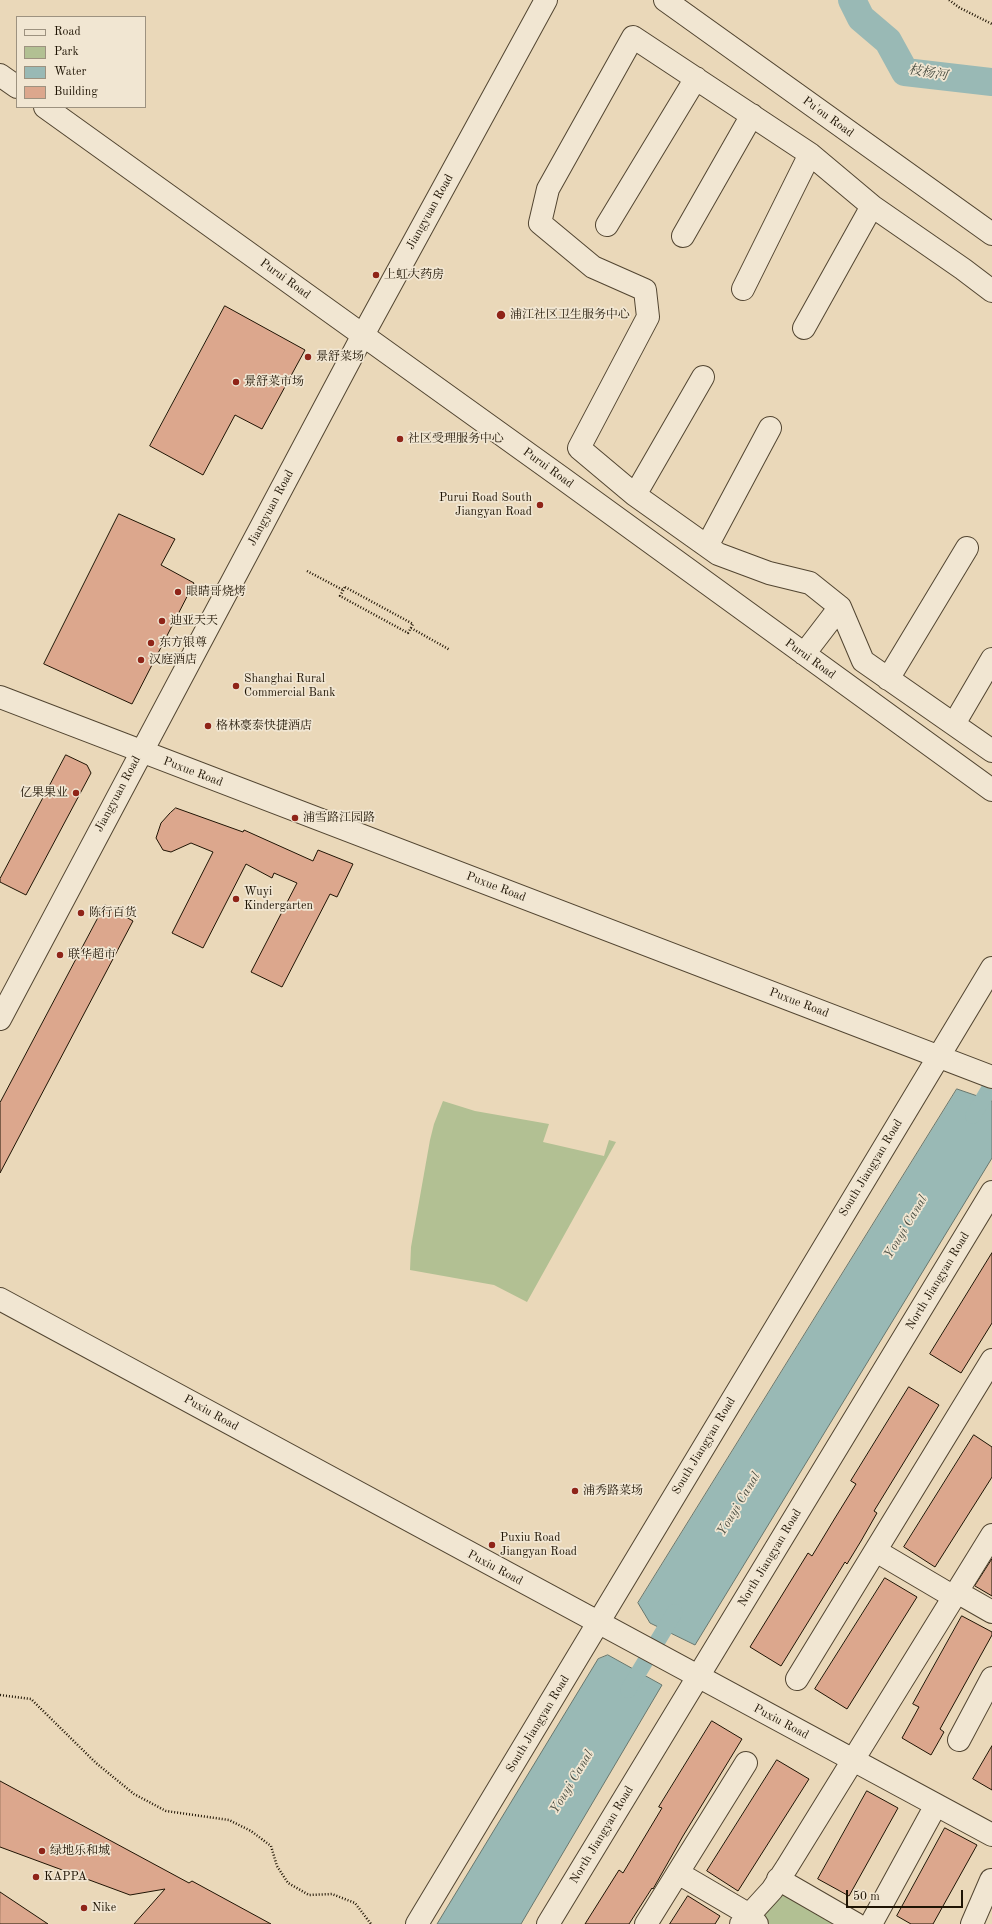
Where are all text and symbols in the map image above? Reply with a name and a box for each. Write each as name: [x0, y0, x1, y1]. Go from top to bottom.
legend: [16, 16, 146, 108]
text: Road: [54, 26, 81, 38]
text: Park: [54, 46, 79, 58]
water label: 枝杨河: [908, 62, 948, 84]
text: Water: [54, 66, 86, 78]
text: Building: [54, 86, 98, 98]
street label: Pu'ou Road: [800, 94, 856, 140]
street label: Jiangyuan Road: [403, 172, 457, 252]
street label: Purui Road: [257, 256, 313, 302]
place label: 上虹大药房: [384, 268, 444, 282]
marker: 上虹大药房: [371, 270, 381, 280]
place label: 浦江社区卫生服务中心: [510, 308, 630, 322]
marker: 浦江社区卫生服务中心: [495, 309, 507, 321]
place label: 景舒菜场: [316, 350, 364, 364]
marker: 景舒菜场: [303, 352, 313, 362]
place label: 景舒菜市场: [244, 375, 304, 389]
marker: 景舒菜市场: [231, 377, 241, 387]
place label: 社区受理服务中心: [408, 432, 504, 446]
marker: 社区受理服务中心: [395, 434, 405, 444]
street label: Purui Road: [520, 445, 576, 491]
street label: Jiangyuan Road: [245, 468, 297, 548]
place label: Purui Road South Jiangyan Road: [439, 491, 532, 519]
marker: Purui Road South Jiangyan Road: [535, 500, 545, 510]
place label: 眼睛哥烧烤: [186, 585, 246, 599]
marker: 眼睛哥烧烤: [173, 587, 183, 597]
place label: 迪亚天天: [170, 614, 218, 628]
marker: 迪亚天天: [157, 616, 167, 626]
place label: 东方银尊: [159, 636, 207, 650]
street label: Purui Road: [782, 636, 838, 682]
marker: 东方银尊: [146, 638, 156, 648]
place label: 汉庭酒店: [149, 653, 197, 667]
marker: 汉庭酒店: [136, 655, 146, 665]
place label: Shanghai Rural Commercial Bank: [244, 672, 335, 700]
marker: Shanghai Rural Commercial Bank: [231, 681, 241, 691]
place label: 格林豪泰快捷酒店: [216, 719, 312, 733]
marker: 格林豪泰快捷酒店: [203, 721, 213, 731]
street label: Jiangyuan Road: [92, 754, 144, 834]
street label: Puxue Road: [161, 754, 225, 790]
place label: 亿果果业: [20, 786, 68, 800]
marker: 亿果果业: [71, 788, 81, 798]
place label: 浦雪路江园路: [303, 811, 375, 825]
marker: 浦雪路江园路: [290, 813, 300, 823]
street label: Puxue Road: [464, 869, 528, 905]
place label: Wuyi Kindergarten: [244, 885, 313, 913]
marker: Wuyi Kindergarten: [231, 894, 241, 904]
place label: 陈行百货: [89, 906, 137, 920]
marker: 陈行百货: [76, 908, 86, 918]
place label: 联华超市: [68, 948, 116, 962]
marker: 联华超市: [55, 950, 65, 960]
street label: Puxue Road: [767, 985, 831, 1021]
street label: South Jiangyan Road: [836, 1117, 906, 1219]
water label: Youyi Canal: [881, 1192, 931, 1262]
street label: North Jiangyan Road: [903, 1230, 973, 1332]
street label: Puxiu Road: [181, 1392, 241, 1434]
street label: South Jiangyan Road: [669, 1395, 739, 1497]
water label: Youyi Canal: [714, 1469, 764, 1539]
place label: 浦秀路菜场: [583, 1484, 643, 1498]
marker: 浦秀路菜场: [570, 1486, 580, 1496]
street label: North Jiangyan Road: [735, 1507, 805, 1609]
place label: Puxiu Road Jiangyan Road: [500, 1531, 577, 1559]
marker: Puxiu Road Jiangyan Road: [487, 1540, 497, 1550]
street label: Puxiu Road: [465, 1547, 525, 1589]
street label: South Jiangyan Road: [503, 1673, 573, 1775]
street label: Puxiu Road: [751, 1701, 811, 1743]
water label: Youyi Canal: [547, 1747, 597, 1817]
street label: North Jiangyan Road: [567, 1784, 637, 1886]
place label: 绿地乐和城: [50, 1844, 110, 1858]
marker: 绿地乐和城: [37, 1846, 47, 1856]
place label: KAPPA: [44, 1870, 87, 1884]
marker: KAPPA: [31, 1872, 41, 1882]
scale bar: [848, 1882, 965, 1908]
text: 50 m: [853, 1891, 880, 1903]
place label: Nike: [92, 1901, 116, 1915]
marker: Nike: [79, 1903, 89, 1913]

